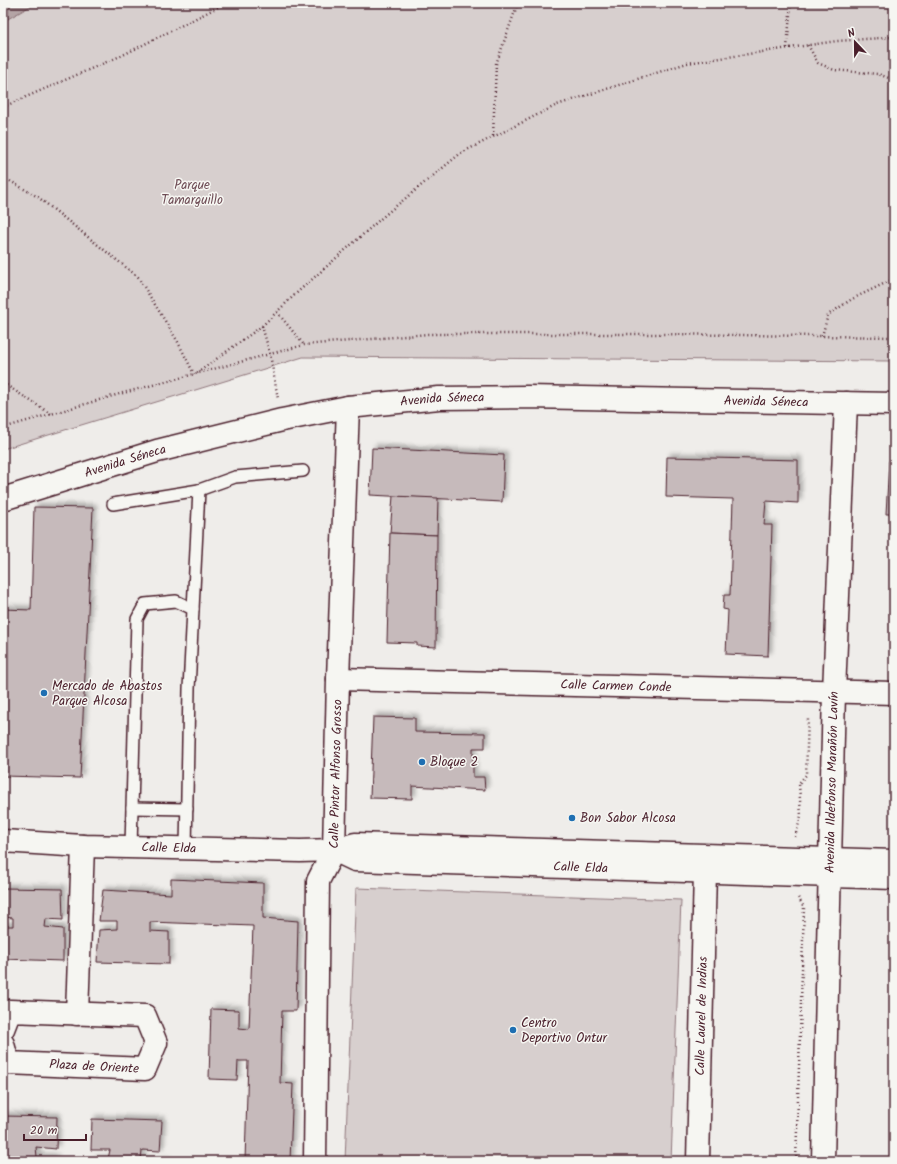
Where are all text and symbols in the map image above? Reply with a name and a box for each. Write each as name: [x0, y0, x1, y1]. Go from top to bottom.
north arrow: [835, 22, 875, 62]
text: N: [845, 24, 858, 43]
park label: Parque Tamarguillo: [161, 175, 223, 211]
street label: Avenida Séneca: [399, 387, 485, 412]
street label: Avenida Séneca: [724, 390, 809, 413]
street label: Avenida Séneca: [82, 439, 168, 484]
street label: Calle Carmen Conde: [560, 674, 672, 698]
place label: Mercado de Abastos Parque Alcosa: [52, 676, 163, 712]
marker: Mercado de Abastos Parque Alcosa: [39, 688, 49, 698]
street label: Avenida Ildefonso Marañón Lavín: [819, 691, 845, 873]
street label: Calle Pintor Alfonso Grosso: [324, 699, 348, 849]
place label: Bloque 2: [430, 752, 478, 773]
marker: Bloque 2: [417, 757, 427, 767]
place label: Bon Sabor Alcosa: [580, 808, 676, 829]
marker: Bon Sabor Alcosa: [567, 813, 577, 823]
street label: Calle Elda: [141, 837, 196, 859]
street label: Calle Elda: [553, 856, 608, 879]
street label: Calle Laurel de Indias: [690, 956, 713, 1076]
place label: Centro Deportivo Ontur: [521, 1013, 608, 1049]
marker: Centro Deportivo Ontur: [508, 1025, 518, 1035]
street label: Plaza de Oriente: [49, 1054, 140, 1080]
scale bar: [24, 1116, 86, 1142]
text: 20 m: [30, 1121, 58, 1140]

